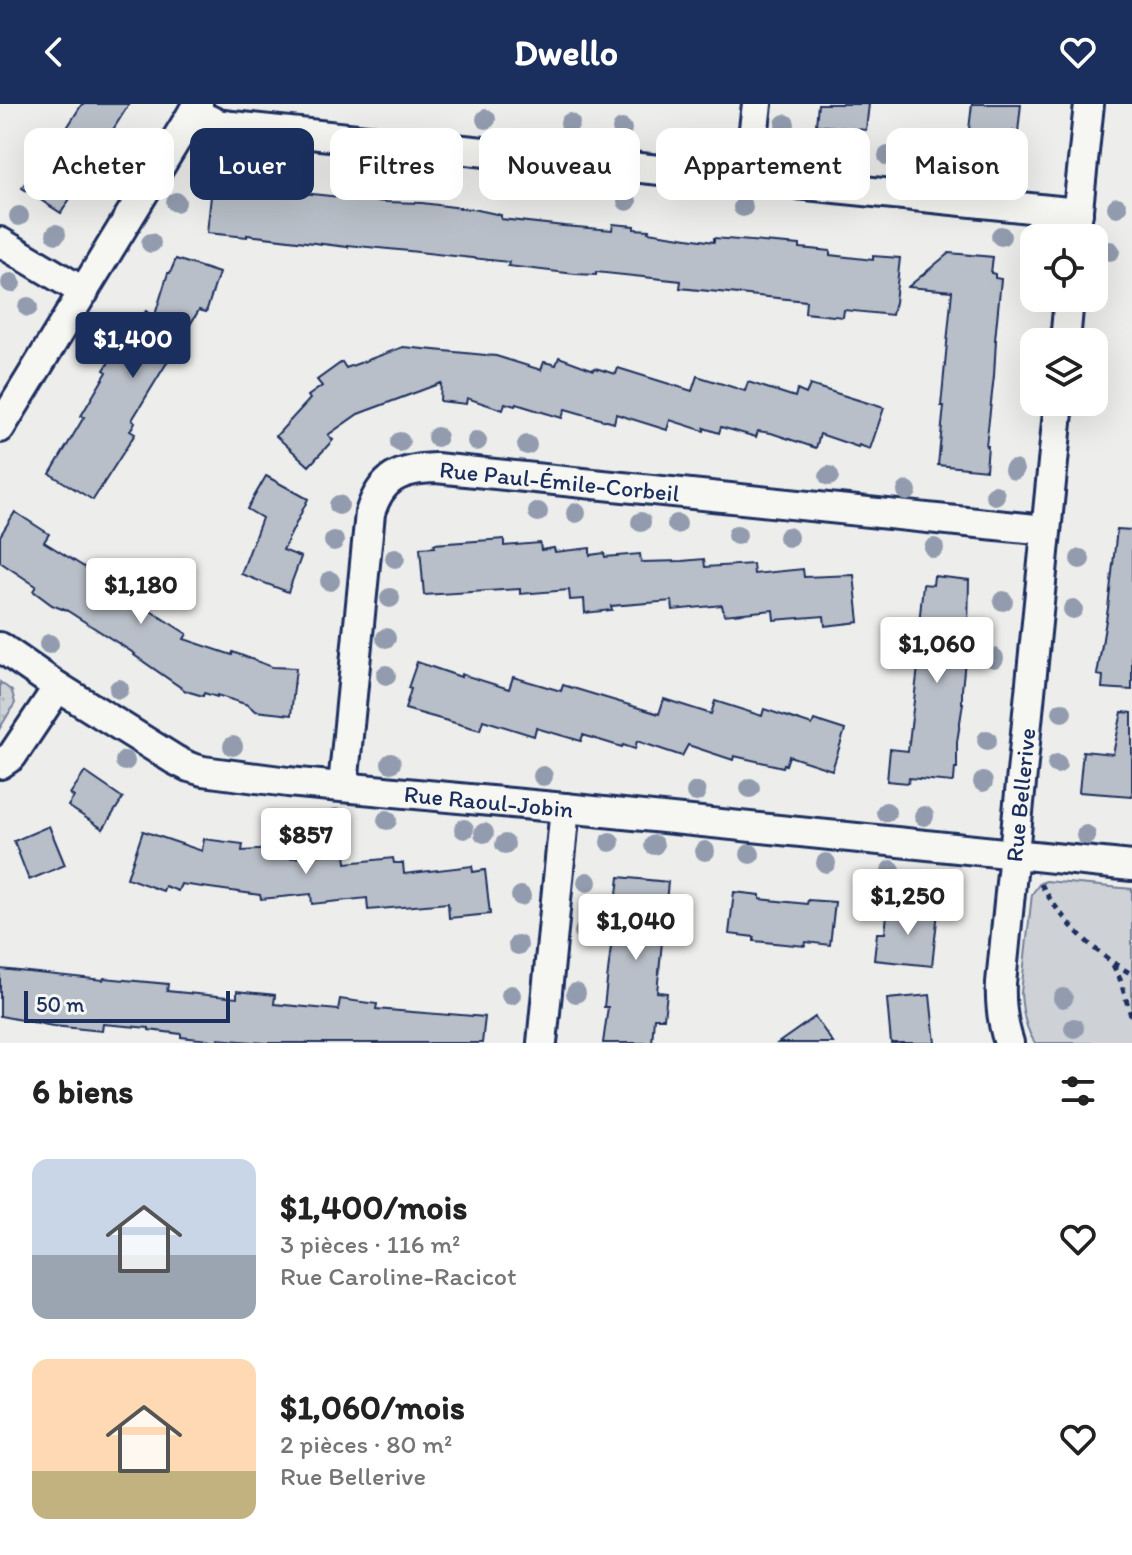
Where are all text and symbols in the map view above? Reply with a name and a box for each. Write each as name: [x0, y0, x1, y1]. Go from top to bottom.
icon: back: [32, 30, 76, 74]
icon: heart: [1056, 30, 1100, 74]
text: Dwello: [514, 31, 618, 74]
chip: Acheter: [24, 128, 174, 200]
chip: Louer: [190, 128, 314, 200]
chip: Filtres: [330, 128, 463, 200]
chip: Nouveau: [479, 128, 640, 200]
chip: Appartement: [656, 128, 870, 200]
chip: Maison: [886, 128, 1028, 200]
map controls: [1020, 224, 1108, 416]
button: locate: [1020, 224, 1108, 312]
pin: $1,400: [68, 312, 198, 380]
text: $1,400: [93, 322, 173, 354]
button: layers: [1020, 328, 1108, 416]
street label: Rue Paul-Émile-Corbeil: [438, 454, 681, 507]
pin: $1,180: [76, 558, 206, 626]
text: $1,180: [104, 568, 178, 600]
pin: $1,060: [872, 617, 1002, 685]
text: $1,060: [898, 627, 976, 659]
street label: Rue Bellerive: [999, 726, 1041, 863]
street label: Rue Raoul-Jobin: [403, 778, 575, 823]
pin: $857: [259, 808, 353, 876]
text: $857: [279, 818, 333, 850]
pin: $1,250: [843, 869, 973, 937]
text: $1,250: [871, 879, 945, 911]
pin: $1,040: [571, 894, 701, 962]
text: $1,040: [596, 904, 676, 936]
scale bar: [24, 987, 230, 1023]
text: 50 m: [36, 991, 85, 1018]
icon: filters: [1056, 1069, 1100, 1113]
text: 6 biens: [32, 1071, 134, 1112]
text: $1,400/mois: [280, 1187, 467, 1228]
icon: home: [96, 1191, 192, 1287]
icon: heart: [1056, 1217, 1100, 1261]
text: 3 pièces · 116 m²: [280, 1228, 460, 1260]
text: Rue Caroline-Racicot: [280, 1260, 517, 1292]
text: $1,060/mois: [280, 1387, 465, 1428]
icon: home: [96, 1391, 192, 1487]
icon: heart: [1056, 1417, 1100, 1461]
text: 2 pièces · 80 m²: [280, 1428, 452, 1460]
text: Rue Bellerive: [280, 1460, 426, 1492]

